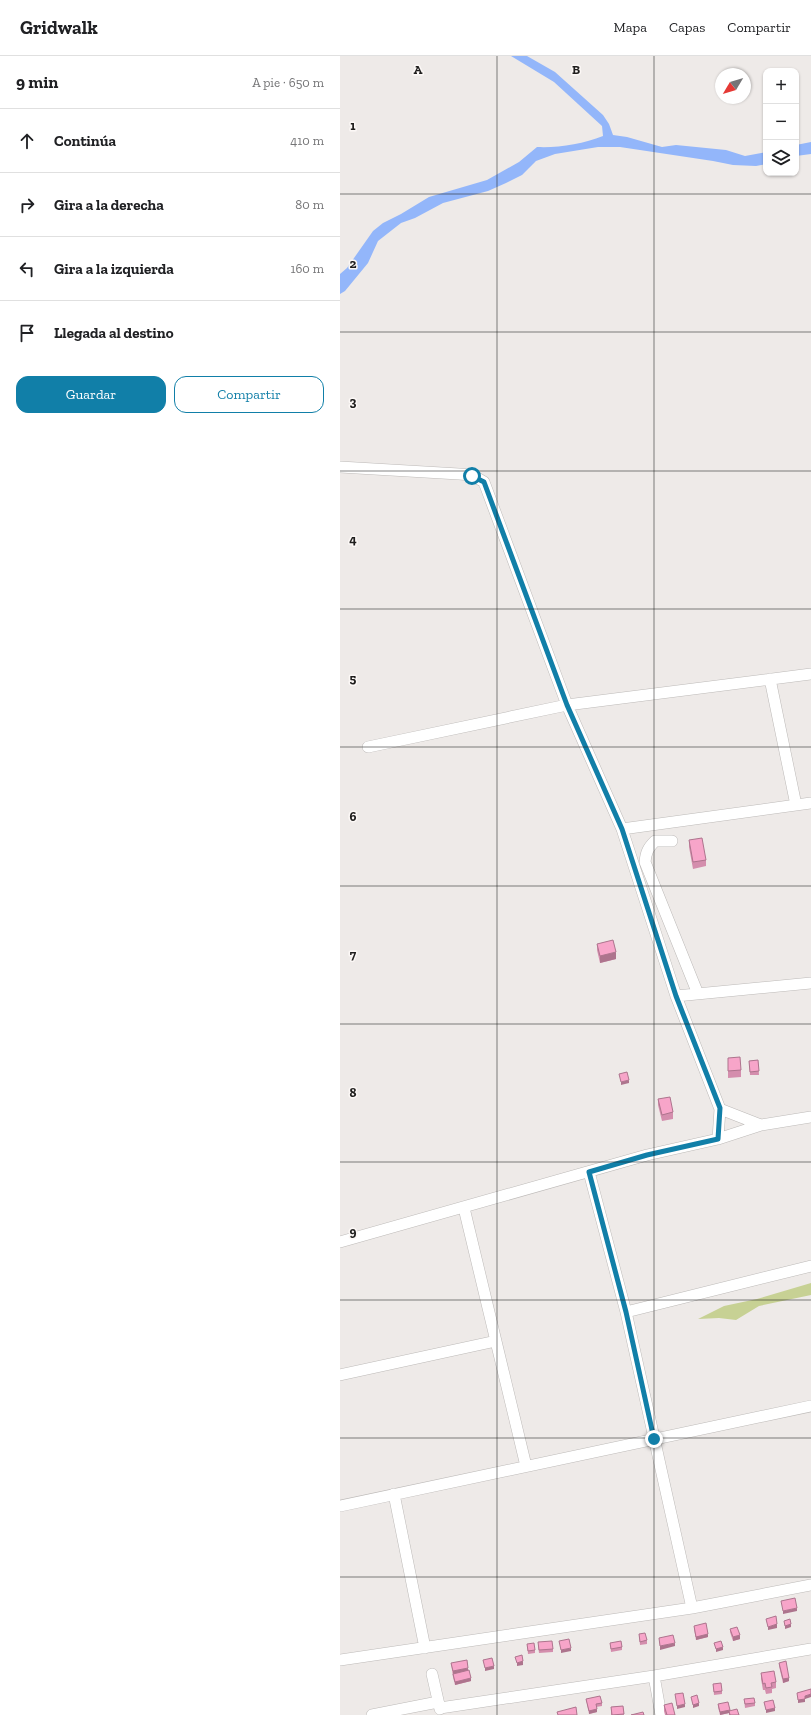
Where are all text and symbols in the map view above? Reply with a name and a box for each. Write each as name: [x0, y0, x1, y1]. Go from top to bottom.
text: Gridwalk: [20, 16, 98, 39]
text: Mapa: [614, 19, 647, 36]
text: Capas: [669, 19, 705, 36]
text: Compartir: [727, 19, 791, 36]
text: A: [414, 62, 423, 77]
text: B: [572, 62, 580, 77]
north arrow: [715, 68, 751, 104]
map controls: [763, 68, 799, 176]
button: +: [763, 68, 799, 104]
text: 9 min: [16, 72, 58, 92]
text: A pie · 650 m: [252, 75, 324, 90]
button: −: [763, 104, 799, 140]
text: 1: [350, 118, 356, 133]
icon: ahead: [16, 130, 38, 152]
text: Continúa: [54, 132, 116, 150]
text: 410 m: [290, 133, 324, 148]
button: layers: [763, 140, 799, 176]
icon: right: [16, 194, 38, 216]
text: Gira a la derecha: [54, 196, 164, 214]
text: 80 m: [295, 197, 324, 212]
text: 2: [350, 256, 357, 271]
icon: left: [16, 258, 38, 280]
text: Gira a la izquierda: [54, 260, 174, 278]
text: 160 m: [290, 261, 324, 276]
icon: arrive: [16, 322, 38, 344]
text: Llegada al destino: [54, 324, 174, 342]
button: Guardar: [16, 376, 166, 413]
button: Compartir: [174, 376, 324, 413]
text: 3: [350, 394, 357, 409]
route start: [463, 467, 481, 485]
text: 4: [349, 532, 357, 547]
text: 5: [350, 671, 357, 686]
text: 6: [350, 809, 357, 824]
text: 7: [350, 947, 357, 962]
text: 8: [349, 1085, 357, 1100]
text: 9: [350, 1224, 357, 1239]
route end: [645, 1430, 663, 1448]

